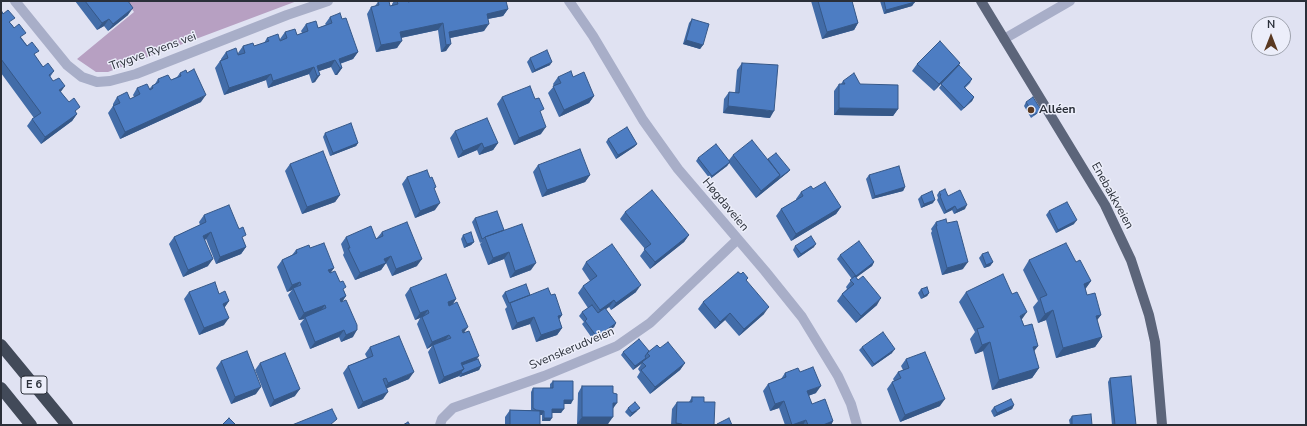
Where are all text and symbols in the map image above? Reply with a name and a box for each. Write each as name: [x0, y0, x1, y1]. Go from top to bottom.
north arrow: [1251, 16, 1291, 56]
text: N: [1267, 17, 1275, 32]
street label: Trygve Ryens vei: [108, 30, 198, 74]
place label: Alléen: [1039, 103, 1076, 117]
marker: Alléen: [1026, 105, 1036, 115]
street label: Enebakkveien: [1088, 160, 1136, 232]
street label: Høgdaveien: [699, 176, 751, 234]
street label: Svenskerudveien: [527, 325, 617, 373]
road number: E 6: [21, 376, 47, 394]

